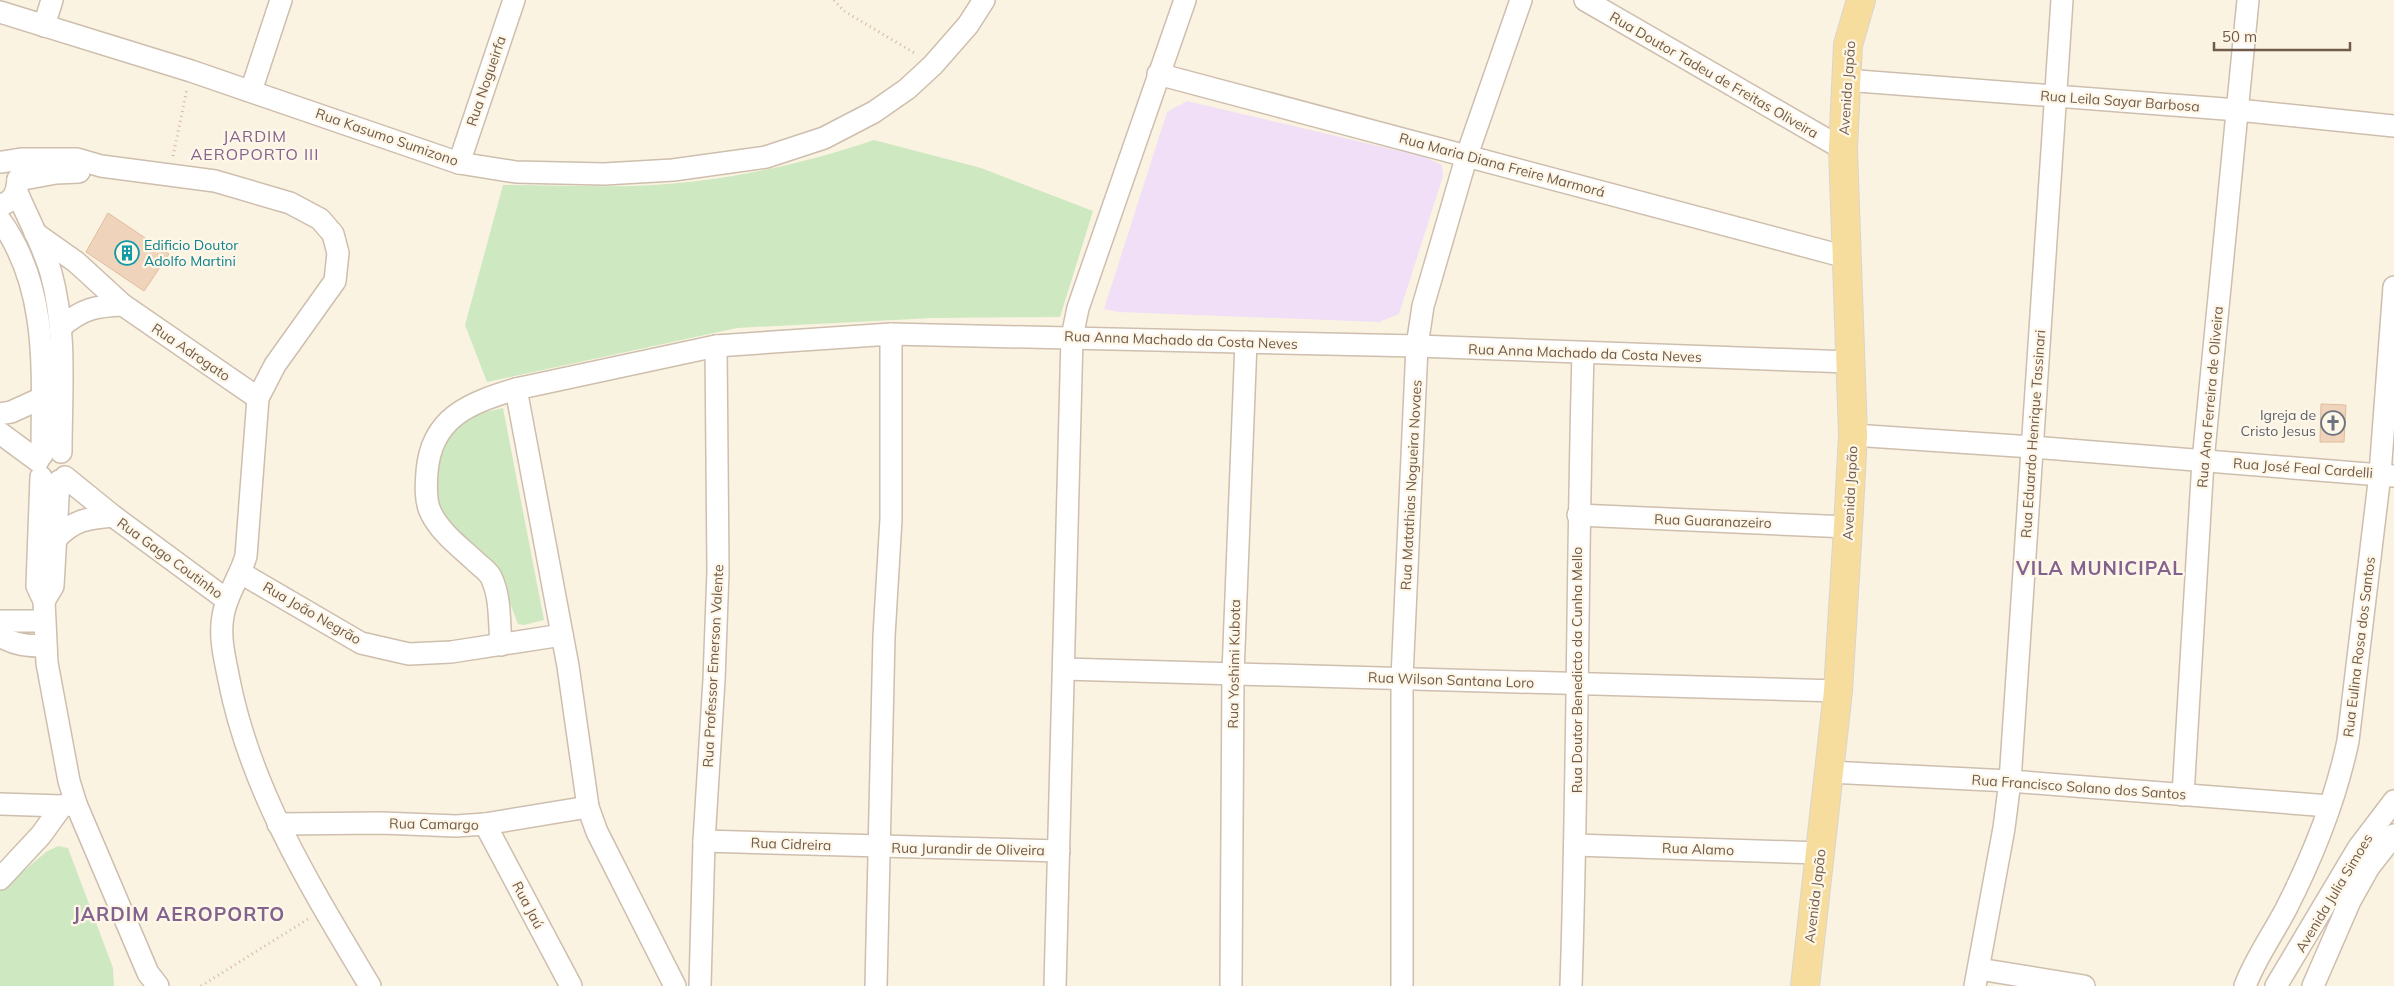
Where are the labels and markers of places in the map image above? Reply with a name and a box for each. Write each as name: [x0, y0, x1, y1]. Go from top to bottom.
place label: Edificio Doutor Adolfo Martini: [144, 236, 239, 270]
building icon: Edificio Doutor Adolfo Martini: [114, 240, 140, 266]
place label: Igreja de Cristo Jesus: [2240, 406, 2316, 440]
church icon: Igreja de Cristo Jesus: [2320, 410, 2346, 436]

